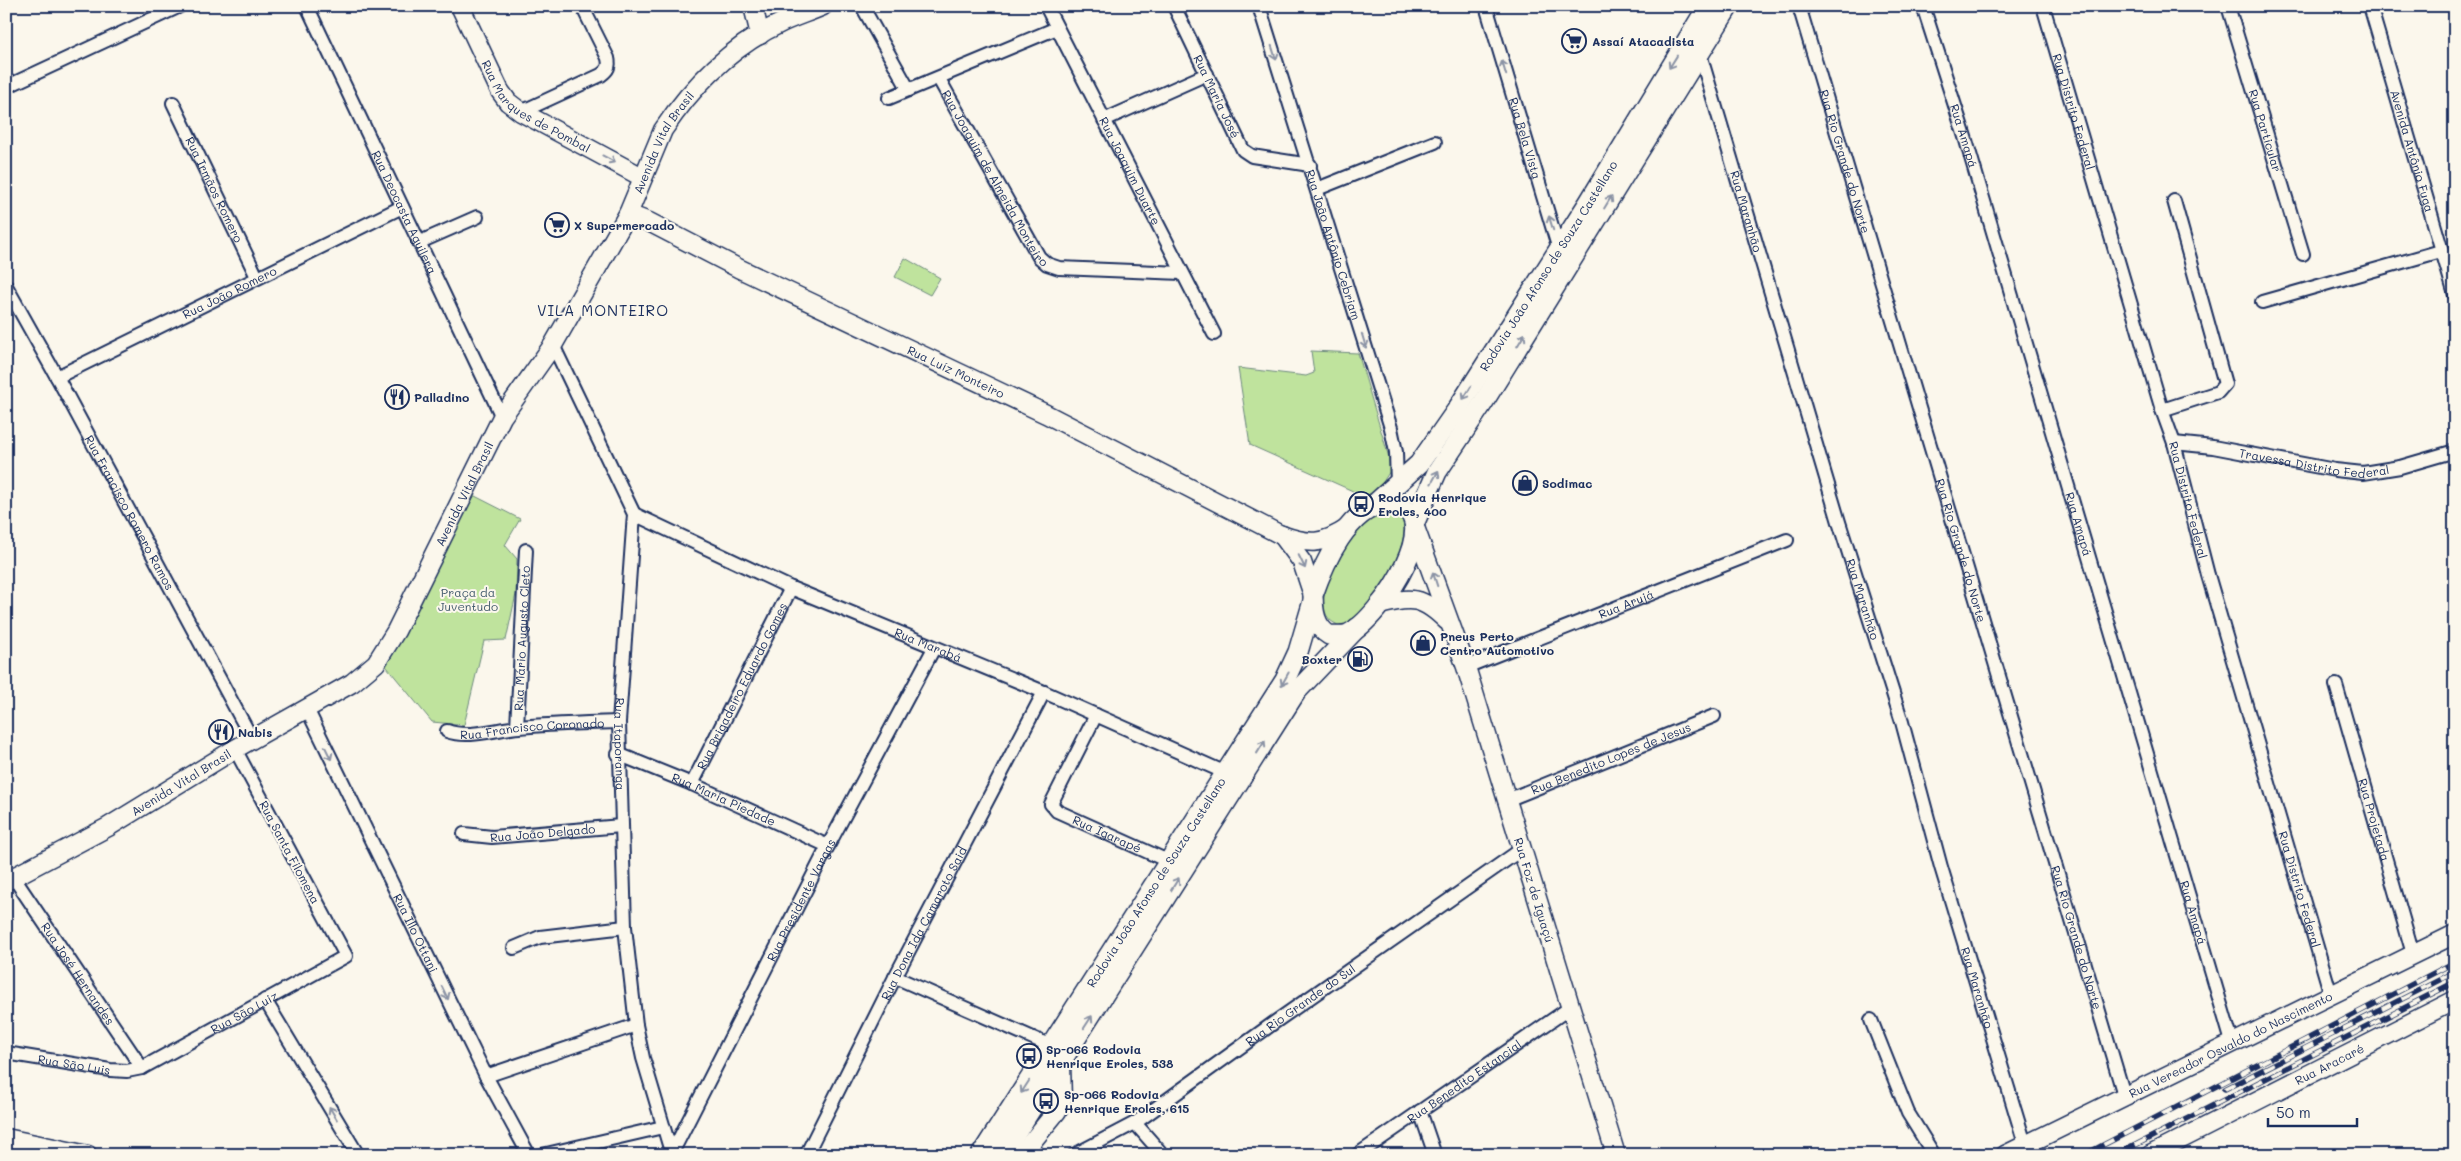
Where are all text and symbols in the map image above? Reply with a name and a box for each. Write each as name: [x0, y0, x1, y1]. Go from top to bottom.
supermarket icon: Assaí Atacadista: [1561, 28, 1587, 54]
place label: Assaí Atacadista: [1592, 33, 1694, 49]
one-way arrow: [1269, 44, 1279, 60]
street label: Rua Maria José: [1190, 52, 1244, 141]
street label: Rua Distrito Federal: [2049, 52, 2099, 172]
one-way arrow: [1668, 55, 1678, 69]
street label: Rua Marques de Pombal: [478, 57, 593, 156]
one-way arrow: [1498, 60, 1508, 76]
street label: Rua Joaquim de Almeida Monteiro: [939, 87, 1052, 270]
street label: Rua Rio Grande do Norte: [1816, 87, 1874, 235]
street label: Rua Particular: [2246, 87, 2286, 174]
street label: Avenida Vital Brasil: [629, 88, 697, 196]
street label: Avenida Antônio Fuga: [2387, 88, 2438, 214]
street label: Rua Bela Vista: [1506, 95, 1545, 181]
street label: Rua Amapá: [1947, 102, 1982, 169]
street label: Rua Joaquim Duarte: [1096, 114, 1165, 227]
street label: Rua Irmãos Romero: [182, 134, 247, 245]
street label: Rua Deocasta Aguilera: [369, 148, 441, 276]
one-way arrow: [602, 155, 616, 165]
street label: Rodovia João Afonso de Souza Castellano: [1476, 157, 1620, 374]
street label: Rua João Antônio Cebriam: [1303, 167, 1365, 322]
street label: Rua Maranhão: [1727, 169, 1766, 254]
one-way arrow: [1603, 196, 1613, 210]
supermarket icon: X Supermercado: [544, 212, 570, 238]
one-way arrow: [1546, 216, 1555, 232]
place label: X Supermercado: [574, 217, 674, 233]
street label: Rua João Romero: [180, 262, 279, 322]
district label: VILA MONTEIRO: [537, 300, 669, 320]
one-way arrow: [1359, 333, 1369, 349]
one-way arrow: [1517, 333, 1527, 347]
street label: Rua Luíz Monteiro: [905, 342, 1007, 401]
restaurant icon: Palladino: [384, 384, 410, 410]
one-way arrow: [1462, 386, 1472, 400]
place label: Palladino: [414, 389, 469, 405]
street label: Rua Francisco Romero Ramos: [82, 432, 178, 593]
street label: Avenida Vital Brasil: [431, 439, 497, 549]
street label: Rua Distrito Federal: [2166, 440, 2211, 560]
street label: Travessa Distrito Federal: [2238, 444, 2390, 481]
one-way arrow: [1430, 470, 1440, 485]
shop icon: Sodimac: [1512, 470, 1538, 496]
place label: Sodimac: [1542, 475, 1593, 491]
street label: Rua Rio Grande do Norte: [1932, 476, 1990, 624]
place label: Rodovia Henrique Eroles, 400: [1378, 489, 1487, 519]
street label: Rua Amapá: [2062, 490, 2096, 558]
bus stop icon: Rodovia Henrique Eroles, 400: [1348, 491, 1374, 517]
one-way arrow: [1297, 555, 1307, 570]
street label: Rua Maranhão: [1843, 556, 1884, 642]
street label: Rua Mário Augusto Cleto: [510, 565, 533, 711]
one-way arrow: [1430, 572, 1439, 588]
park label: Praça da Juventudo: [438, 584, 498, 614]
street label: Rua Arujá: [1596, 586, 1656, 622]
street label: Rua Brigadeiro Eduardo Gomes: [693, 599, 791, 772]
street label: Rua Marabá: [892, 623, 964, 665]
place label: Pneus Perto Centro Automotivo: [1440, 628, 1554, 658]
shop icon: Pneus Perto Centro Automotivo: [1410, 630, 1436, 656]
fuel station icon: Boxter: [1347, 646, 1373, 672]
place label: Boxter: [1302, 651, 1342, 667]
one-way arrow: [1280, 672, 1290, 687]
street label: Rua Itaporanga: [611, 697, 629, 791]
street label: Rua Francisco Coronado: [460, 714, 605, 742]
street label: Rua Benedito Lopes de Jesus: [1528, 718, 1693, 798]
restaurant icon: Nabis: [208, 719, 234, 745]
place label: Nabis: [238, 724, 272, 740]
one-way arrow: [1256, 740, 1266, 754]
street label: Avenida Vital Brasil: [128, 745, 234, 819]
one-way arrow: [323, 745, 333, 760]
street label: Rua Maria Piedade: [670, 769, 778, 829]
street label: Rodovia João Afonso de Souza Castellano: [1083, 774, 1229, 990]
street label: Rua Projetada: [2355, 776, 2394, 863]
street label: Rua Santa Filomena: [256, 798, 324, 906]
street label: Rua Igarapé: [1070, 811, 1144, 856]
street label: Rua João Delgado: [489, 820, 596, 845]
street label: Rua Distrito Federal: [2275, 829, 2325, 949]
street label: Rua Presidente Vargas: [763, 835, 839, 964]
street label: Rua Foz de Iguaçú: [1511, 836, 1558, 944]
street label: Rua Dona Ida Camaroto Said: [877, 843, 970, 1003]
street label: Rua Rio Grande do Norte: [2048, 864, 2106, 1011]
one-way arrow: [1170, 878, 1180, 892]
street label: Rua Amapá: [2177, 879, 2211, 946]
street label: Rua Illo Ottani: [390, 891, 442, 975]
street label: Rua José Hernandes: [38, 919, 119, 1028]
street label: Rua Maranhão: [1958, 945, 1997, 1030]
street label: Rua Rio Grande do Sul: [1242, 960, 1358, 1049]
one-way arrow: [441, 985, 451, 1000]
street label: Rua São Luiz: [208, 987, 281, 1037]
street label: Rua Vereador Osvaldo do Nascimento: [2126, 988, 2335, 1101]
one-way arrow: [1083, 1015, 1093, 1029]
street label: Rua Benedito Estancial: [1404, 1036, 1524, 1126]
street label: Rua Aracaré: [2292, 1040, 2366, 1088]
place label: Sp-066 Rodovia Henrique Eroles, 538: [1046, 1041, 1174, 1071]
bus stop icon: Sp-066 Rodovia Henrique Eroles, 538: [1016, 1043, 1042, 1069]
street label: Rua São Luis: [37, 1050, 112, 1078]
one-way arrow: [1020, 1080, 1030, 1094]
place label: Sp-066 Rodovia Henrique Eroles, 615: [1064, 1086, 1189, 1116]
bus stop icon: Sp-066 Rodovia Henrique Eroles, 615: [1033, 1088, 1059, 1114]
scale bar: [2268, 1096, 2357, 1128]
text: 50 m: [2276, 1102, 2311, 1122]
one-way arrow: [327, 1106, 337, 1120]

